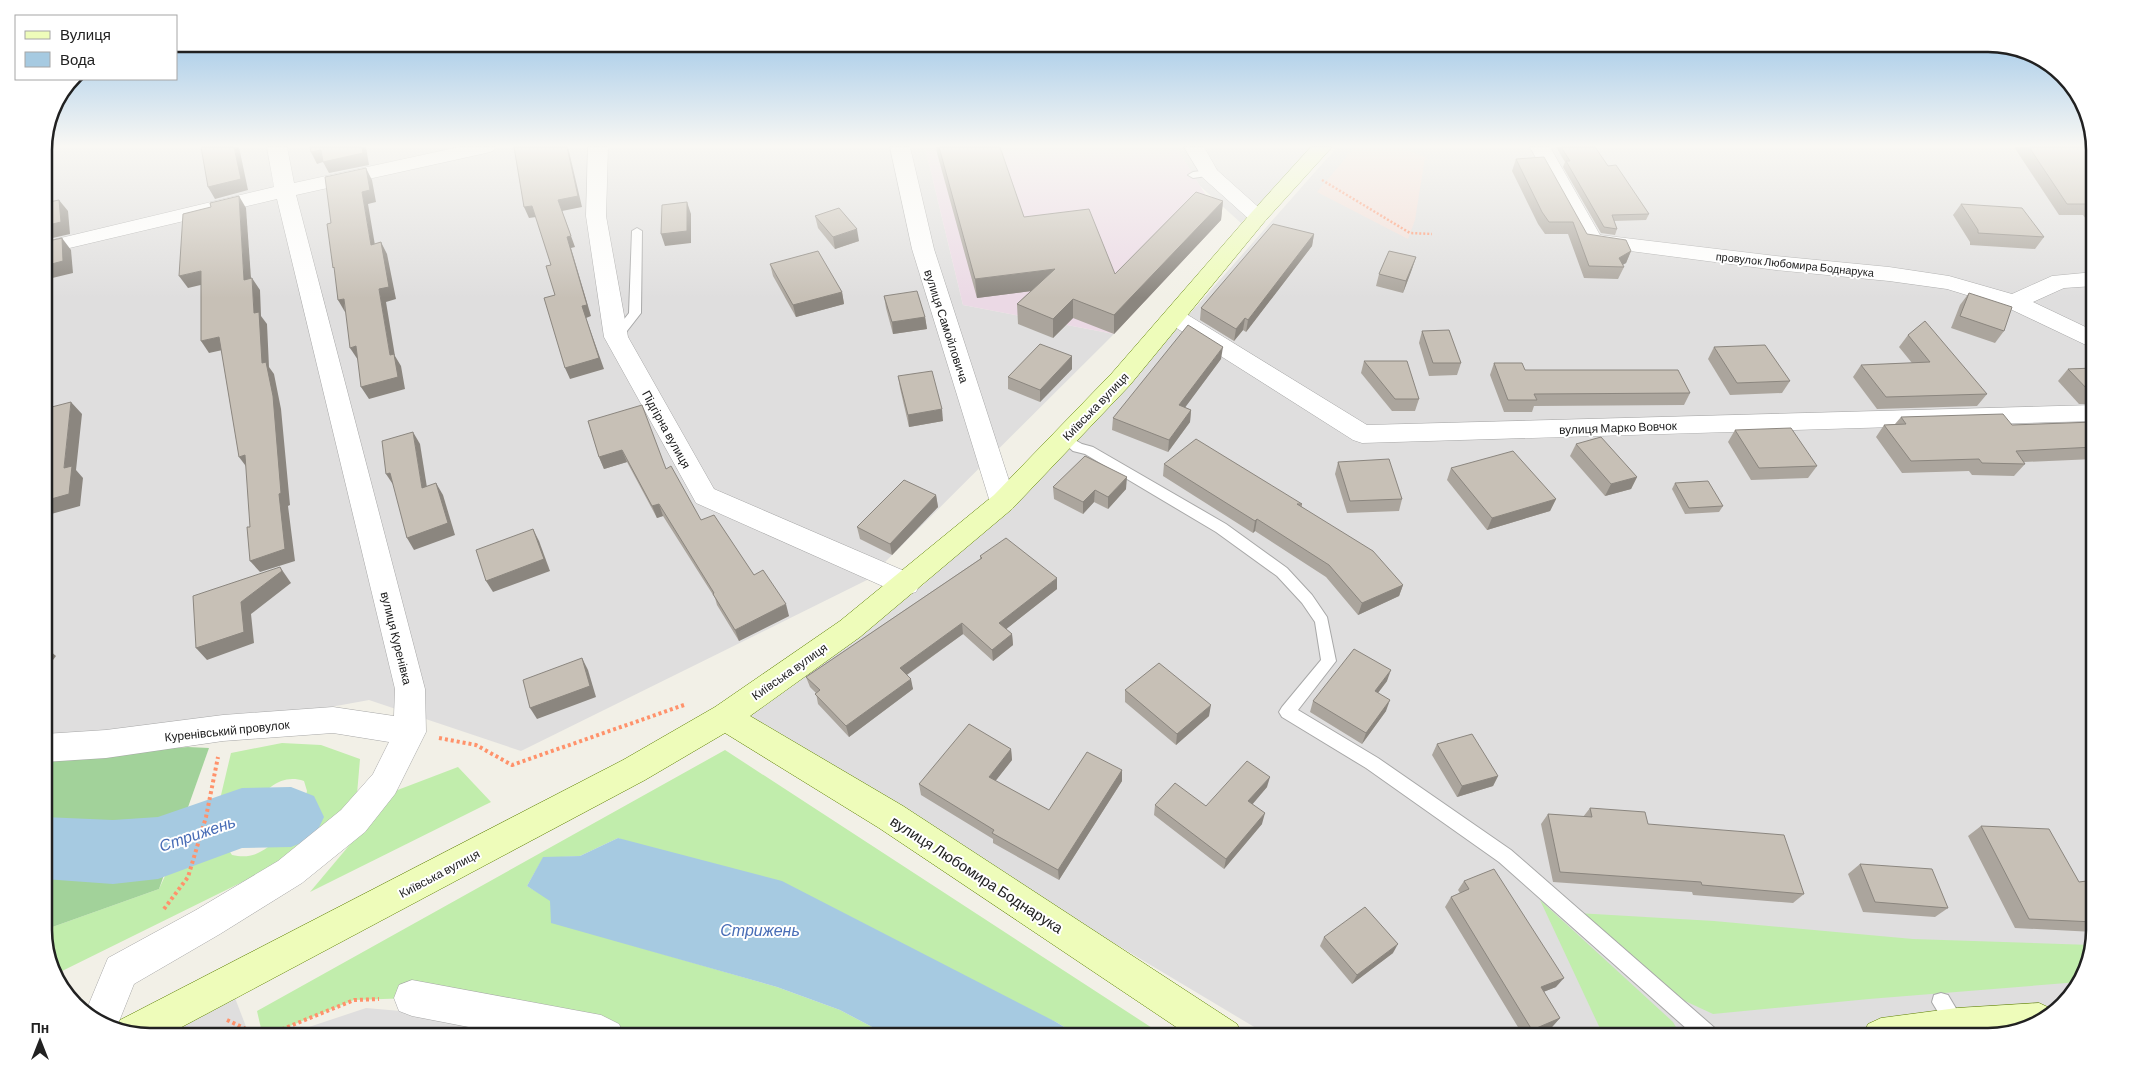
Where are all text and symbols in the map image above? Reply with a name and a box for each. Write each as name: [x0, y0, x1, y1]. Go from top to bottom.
legend: [15, 15, 178, 80]
text: Вулиця: [60, 25, 111, 43]
text: Вода: [60, 50, 96, 68]
street label: провулок Любомира Боднарука: [1715, 249, 1876, 279]
street label: вулиця Самойловича: [921, 268, 972, 385]
street label: Київська вулиця: [1059, 369, 1132, 444]
street label: Підгірна вулиця: [639, 388, 694, 471]
street label: вулиця Марко Вовчок: [1559, 418, 1678, 437]
street label: вулиця Куренівка: [378, 590, 415, 687]
street label: Київська вулиця: [749, 640, 830, 703]
street label: Куренівський провулок: [164, 716, 291, 745]
water label: Стрижень: [156, 811, 238, 855]
street label: вулиця Любомира Боднарука: [887, 811, 1067, 937]
street label: Київська вулиця: [396, 846, 482, 901]
water label: Стрижень: [720, 920, 800, 939]
north arrow: [15, 1016, 65, 1066]
text: Пн: [31, 1019, 49, 1036]

